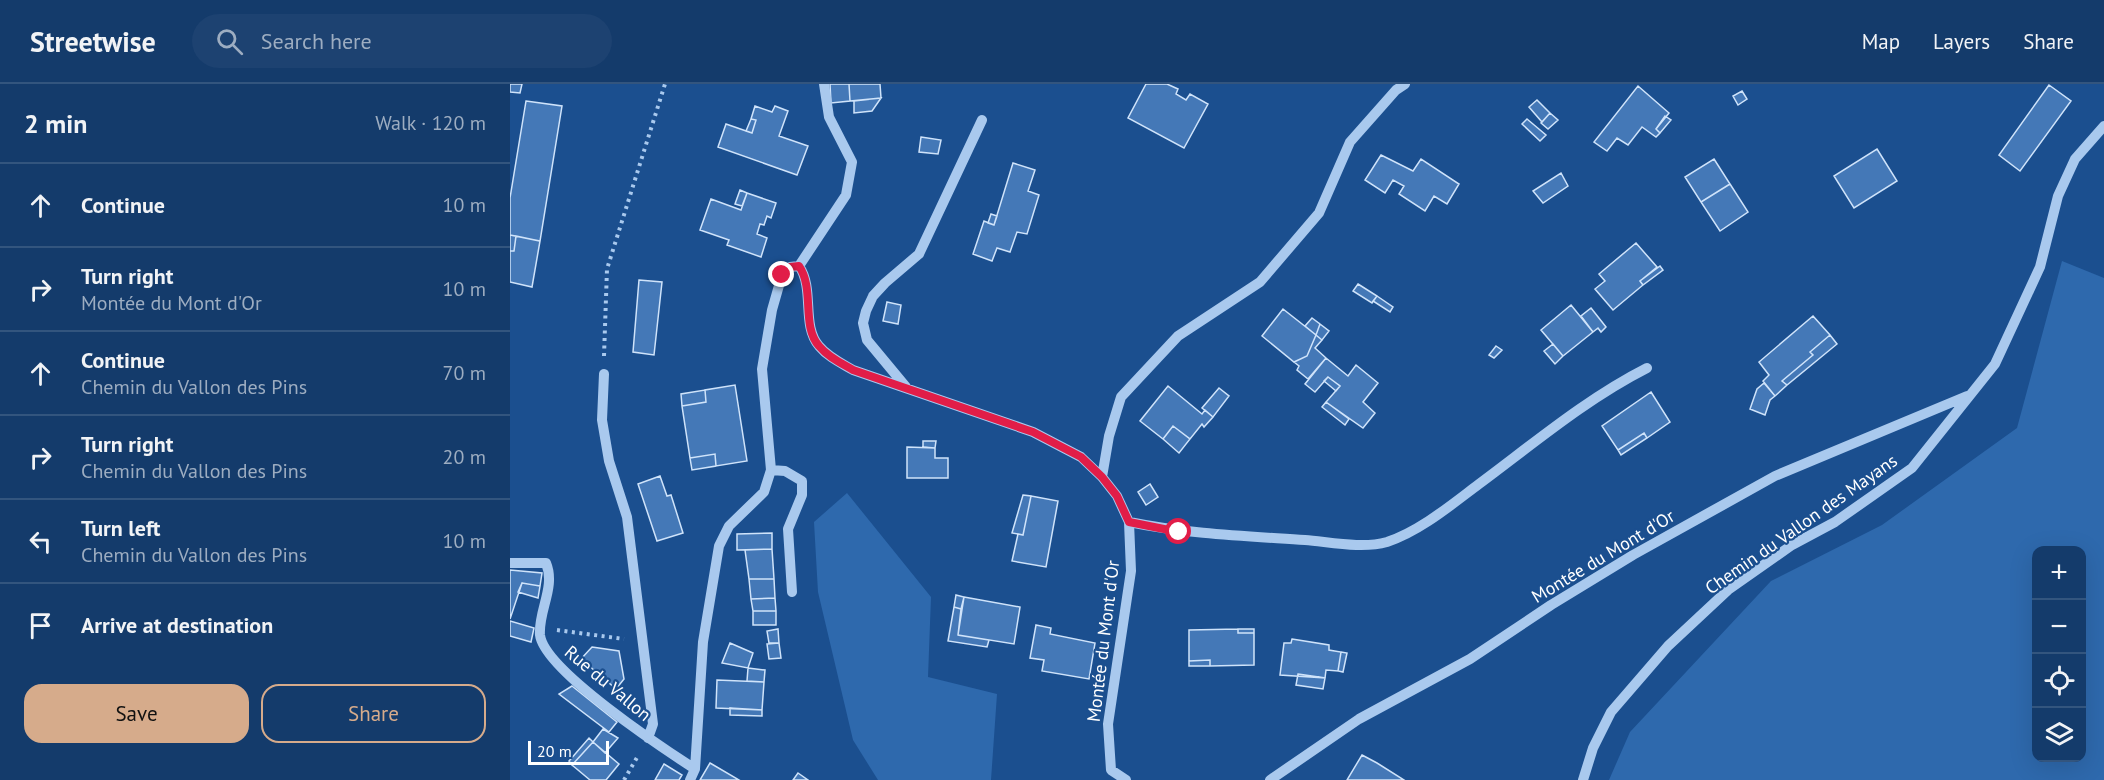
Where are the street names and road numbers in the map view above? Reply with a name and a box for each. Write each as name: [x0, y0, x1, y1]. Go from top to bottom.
street label: Chemin du Vallon des Mayans: [1701, 449, 1901, 599]
street label: Montée du Mont d'Or: [1527, 504, 1679, 608]
street label: Montée du Mont d'Or: [1082, 559, 1124, 723]
street label: Rue du Vallon: [560, 640, 656, 726]

